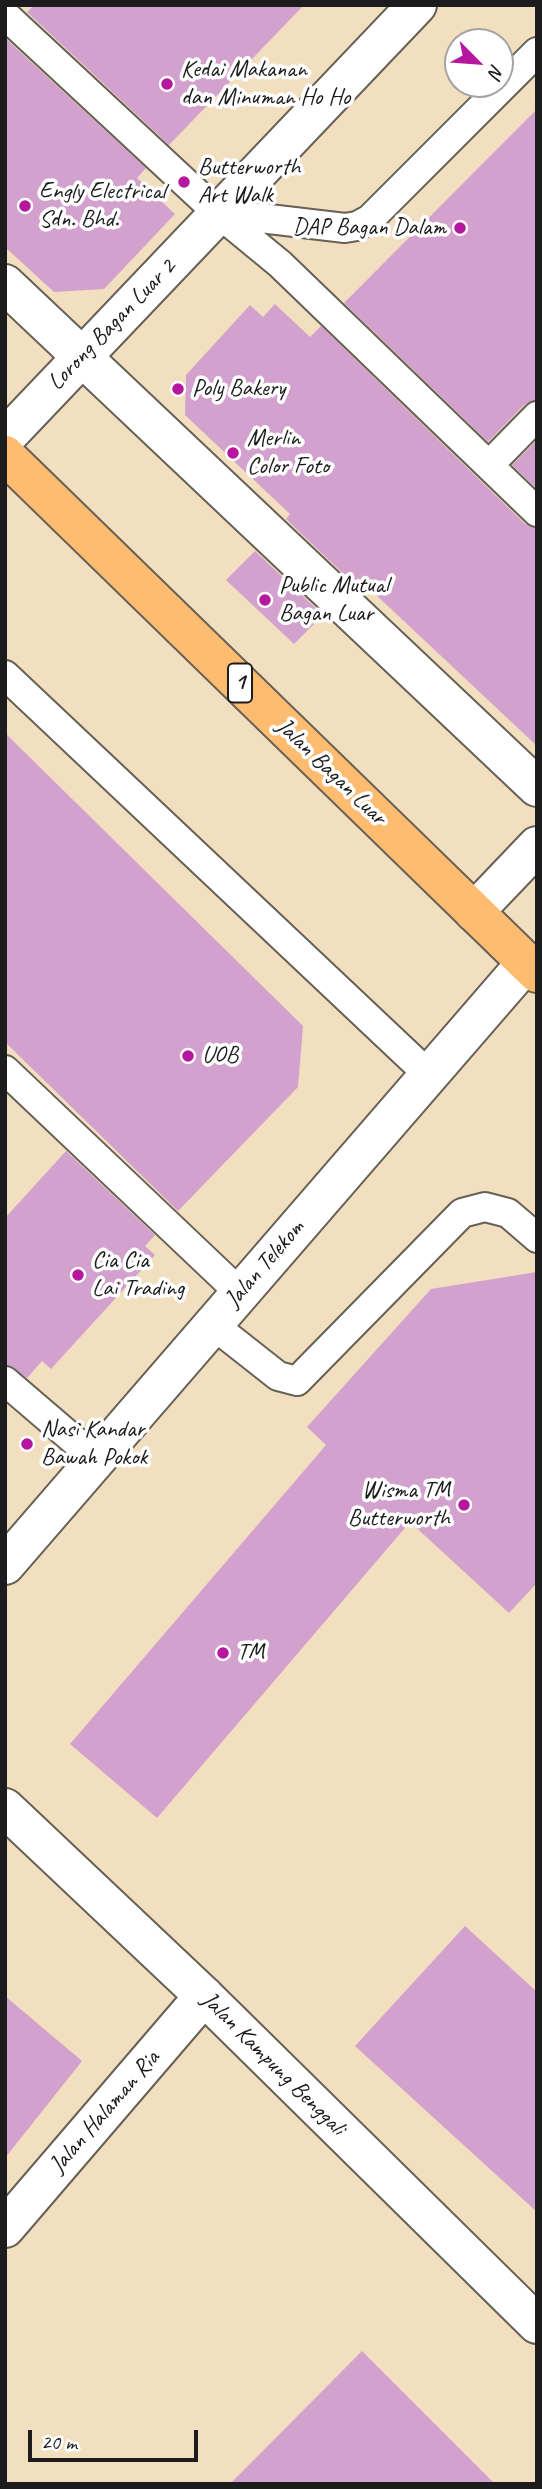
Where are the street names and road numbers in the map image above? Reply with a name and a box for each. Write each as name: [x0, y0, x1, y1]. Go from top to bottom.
street label: Lorong Bagan Luar 2: [42, 253, 182, 397]
road number: 1: [228, 664, 252, 702]
street label: Jalan Bagan Luar: [270, 712, 392, 832]
street label: Jalan Telekom: [219, 1214, 311, 1314]
street label: Jalan Kampung Benggali: [195, 1986, 351, 2142]
street label: Jalan Halaman Ria: [44, 2045, 166, 2179]

